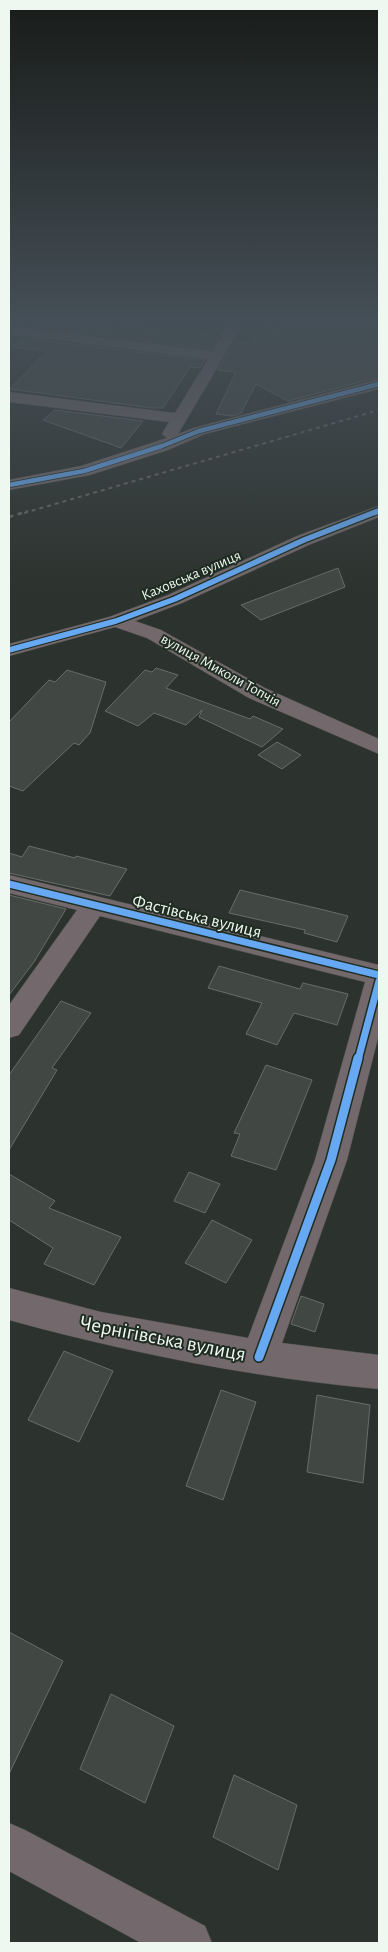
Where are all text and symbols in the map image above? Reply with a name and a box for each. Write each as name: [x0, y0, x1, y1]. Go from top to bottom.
street label: Каховська вулиця: [139, 548, 243, 603]
street label: вулиця Миколи Топчія: [158, 631, 283, 710]
street label: Фастівська вулиця: [130, 892, 263, 942]
street label: Чернігівська вулиця: [78, 1312, 248, 1365]

